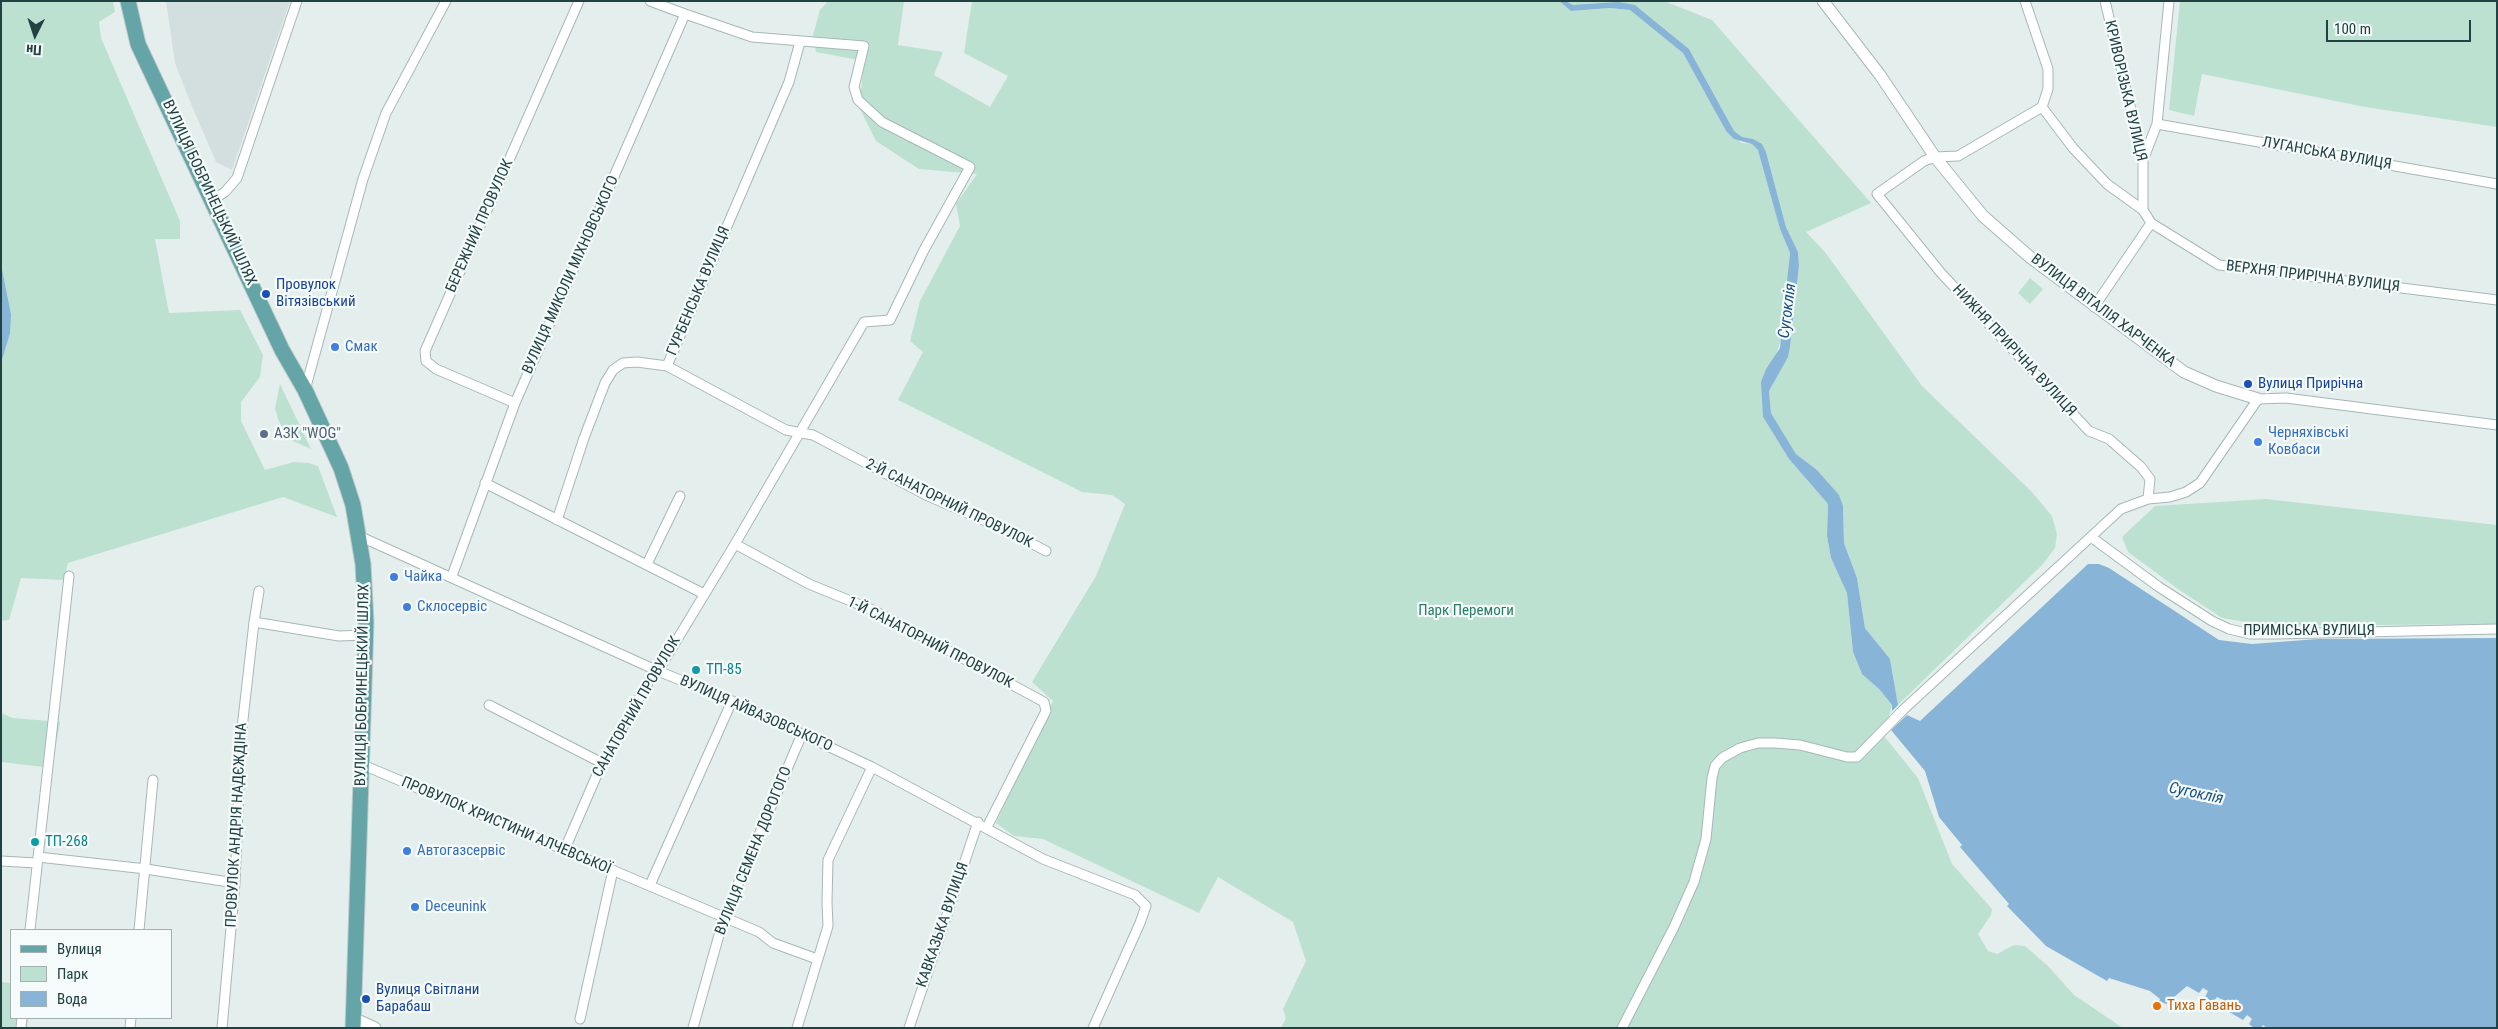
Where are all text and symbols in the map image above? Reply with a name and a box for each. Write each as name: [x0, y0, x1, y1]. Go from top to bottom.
north arrow: [10, 10, 60, 60]
scale bar: [2328, 10, 2473, 42]
street label: КРИВОРІЗЬКА ВУЛИЦЯ: [2100, 19, 2150, 163]
text: 100 m: [2334, 20, 2371, 38]
text: Пн: [26, 41, 42, 58]
street label: ВУЛИЦЯ БОБРИНЕЦЬКИЙ ШЛЯХ: [158, 97, 260, 289]
street label: ЛУГАНСЬКА ВУЛИЦЯ: [2261, 134, 2393, 174]
street label: БЕРЕЖНИЙ ПРОВУЛОК: [443, 157, 517, 295]
street label: ВУЛИЦЯ МИКОЛИ МІХНОВСЬКОГО: [519, 173, 623, 377]
street label: ГУРБЕНСЬКА ВУЛИЦЯ: [664, 224, 734, 358]
street label: ВУЛИЦЯ ВІТАЛІЯ ХАРЧЕНКА: [2027, 251, 2179, 371]
street label: ВЕРХНЯ ПРИРІЧНА ВУЛИЦЯ: [2225, 257, 2401, 297]
place label: Провулок Вітязівський: [276, 276, 356, 311]
street label: НИЖНЯ ПРИРІЧНА ВУЛИЦЯ: [1948, 281, 2080, 421]
water label: Сугоклія: [1775, 282, 1801, 340]
marker: Провулок Вітязівський: [260, 288, 272, 300]
place label: Смак: [345, 338, 378, 356]
marker: Смак: [329, 341, 341, 353]
place label: Вулиця Прирічна: [2258, 375, 2363, 393]
marker: Вулиця Прирічна: [2242, 378, 2254, 390]
place label: Черняхівські Ковбаси: [2268, 424, 2349, 459]
place label: АЗК "WOG": [274, 425, 341, 443]
marker: АЗК "WOG": [258, 428, 270, 440]
marker: Черняхівські Ковбаси: [2252, 436, 2264, 448]
street label: 2-Й САНАТОРНИЙ ПРОВУЛОК: [863, 456, 1035, 552]
place label: Чайка: [404, 568, 442, 586]
marker: Чайка: [388, 571, 400, 583]
street label: ВУЛИЦЯ БОБРИНЕЦЬКИЙ ШЛЯХ: [352, 584, 374, 786]
street label: 1-Й САНАТОРНИЙ ПРОВУЛОК: [844, 593, 1016, 693]
place label: Склосервіс: [417, 598, 487, 616]
marker: Склосервіс: [401, 601, 413, 613]
park label: Парк Перемоги: [1418, 602, 1514, 620]
street label: ПРИМІСЬКА ВУЛИЦЯ: [2243, 622, 2375, 640]
street label: САНАТОРНИЙ ПРОВУЛОК: [589, 633, 685, 781]
place label: ТП-85: [706, 661, 742, 679]
marker: ТП-85: [690, 664, 702, 676]
street label: ВУЛИЦЯ АЙВАЗОВСЬКОГО: [677, 672, 835, 756]
street label: ПРОВУЛОК АНДРІЯ НАДЄЖДІНА: [223, 722, 251, 928]
street label: ВУЛИЦЯ СЕМЕНА ДОРОГОГО: [712, 764, 796, 938]
street label: ПРОВУЛОК ХРИСТИНИ АЛЧЕВСЬКОЇ: [398, 774, 614, 878]
water label: Сугоклія: [2167, 779, 2225, 809]
place label: ТП-268: [45, 833, 88, 851]
marker: ТП-268: [29, 836, 41, 848]
place label: Автогазсервіс: [417, 842, 505, 860]
marker: Автогазсервіс: [401, 845, 413, 857]
street label: КАВКАЗЬКА ВУЛИЦЯ: [913, 860, 973, 990]
place label: Deceunink: [425, 898, 487, 916]
marker: Deceunink: [409, 901, 421, 913]
legend: [10, 929, 172, 1019]
text: Вулиця: [57, 940, 102, 958]
text: Парк: [57, 965, 88, 983]
place label: Вулиця Світлани Барабаш: [376, 981, 479, 1016]
text: Вода: [57, 990, 87, 1008]
marker: Вулиця Світлани Барабаш: [360, 993, 372, 1005]
place label: Тиха Гавань: [2167, 997, 2241, 1015]
marker: Тиха Гавань: [2151, 1000, 2163, 1012]

